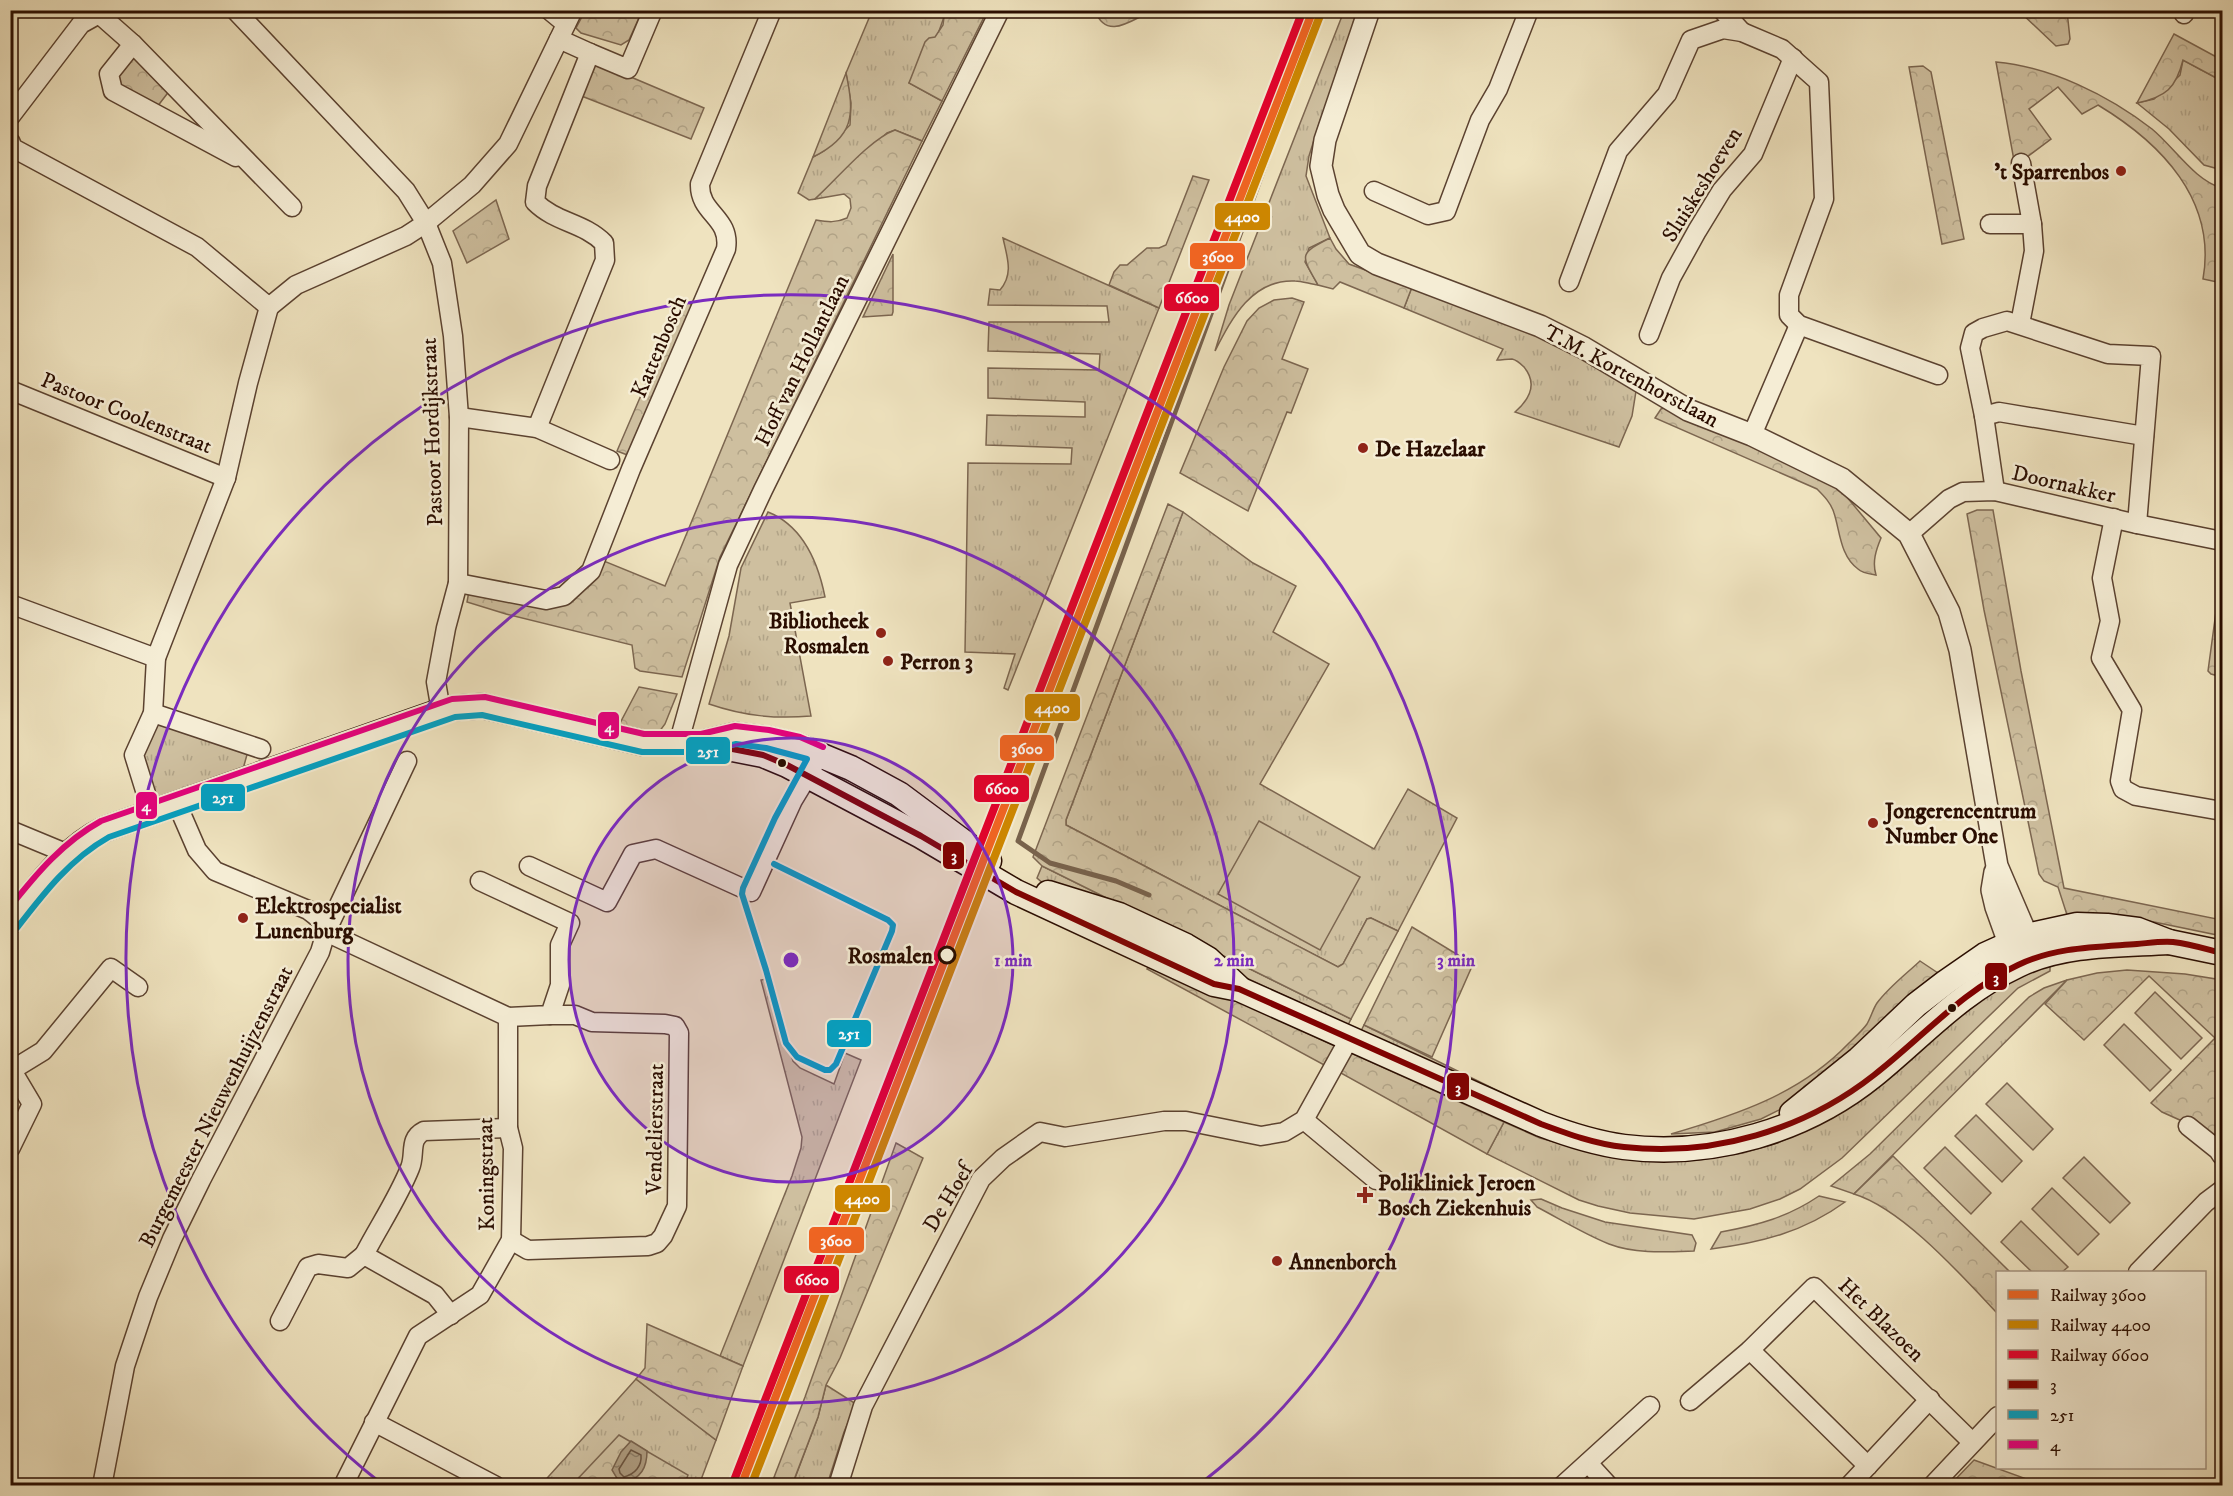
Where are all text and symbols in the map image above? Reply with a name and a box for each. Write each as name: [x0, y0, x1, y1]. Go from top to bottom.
street label: Sluiskeshoeven: [1656, 122, 1749, 247]
place label: 't Sparrenbos: [1995, 159, 2110, 186]
marker: 't Sparrenbos: [2114, 164, 2128, 178]
line badge: 4400: [1214, 202, 1271, 231]
text: 4400: [1223, 207, 1260, 227]
line badge: 3600: [1189, 242, 1246, 270]
text: 3600: [1202, 247, 1234, 267]
street label: Hoff van Hollantlaan: [749, 270, 856, 451]
line badge: 6600: [1163, 283, 1220, 312]
text: 6600: [1175, 288, 1209, 308]
street label: Kattenbosch: [626, 291, 693, 402]
street label: T.M. Kortenhorstlaan: [1539, 319, 1724, 434]
street label: Pastoor Hordijkstraat: [416, 337, 449, 527]
street label: Pastoor Coolenstraat: [37, 367, 216, 460]
place label: De Hazelaar: [1375, 436, 1486, 463]
marker: De Hazelaar: [1356, 441, 1370, 455]
street label: Doornakker: [2009, 459, 2119, 510]
place label: Bibliotheek Rosmalen: [769, 608, 870, 660]
marker: Bibliotheek Rosmalen: [874, 626, 888, 640]
place label: Perron 3: [900, 649, 973, 676]
marker: Perron 3: [881, 654, 895, 668]
line badge: 4400: [1024, 693, 1081, 722]
text: 4400: [1033, 698, 1070, 718]
line badge: 4: [597, 711, 620, 740]
text: 4: [603, 717, 614, 737]
line badge: 3600: [999, 734, 1055, 762]
line badge: 251: [685, 736, 731, 765]
text: 3600: [1011, 739, 1043, 759]
text: 251: [697, 742, 719, 762]
unlabelled marker: [776, 757, 788, 769]
line badge: 6600: [973, 774, 1030, 803]
text: 6600: [985, 779, 1019, 799]
line badge: 251: [200, 783, 246, 812]
text: 251: [212, 788, 234, 808]
line badge: 4: [135, 791, 158, 820]
text: 4: [140, 796, 151, 816]
place label: Jongerencentrum Number One: [1882, 798, 2037, 850]
marker: Jongerencentrum Number One: [1866, 816, 1880, 830]
line badge: 3: [942, 841, 965, 870]
text: 3: [951, 846, 957, 866]
place label: Elektrospecialist Lunenburg: [255, 893, 402, 945]
marker: Elektrospecialist Lunenburg: [236, 911, 250, 925]
place label: Rosmalen: [847, 943, 934, 970]
marker: Rosmalen: [938, 946, 956, 964]
centre of rings: [781, 950, 801, 970]
text: 1 min: [994, 950, 1033, 972]
text: 2 min: [1214, 950, 1255, 972]
text: 3 min: [1437, 950, 1476, 972]
street label: Burgemeester Nieuwenhuijzenstraat: [133, 961, 299, 1252]
line badge: 3: [1984, 962, 2008, 991]
text: 3: [1993, 968, 1999, 988]
unlabelled marker: [1946, 1002, 1958, 1014]
line badge: 251: [826, 1019, 872, 1048]
text: 251: [838, 1024, 860, 1044]
street label: Vendelierstraat: [641, 1063, 670, 1196]
line badge: 3: [1446, 1072, 1470, 1101]
text: 3: [1455, 1078, 1461, 1098]
street label: Koningstraat: [472, 1117, 501, 1231]
street label: De Hoef: [917, 1155, 981, 1237]
place label: Polikliniek Jeroen Bosch Ziekenhuis: [1378, 1170, 1536, 1222]
line badge: 4400: [834, 1184, 891, 1213]
marker: Polikliniek Jeroen Bosch Ziekenhuis: [1356, 1186, 1374, 1204]
text: 4400: [843, 1189, 880, 1209]
line badge: 3600: [808, 1226, 865, 1254]
text: 3600: [820, 1231, 852, 1251]
place label: Annenborch: [1288, 1249, 1397, 1276]
marker: Annenborch: [1270, 1254, 1284, 1268]
line badge: 6600: [783, 1265, 840, 1294]
text: 6600: [795, 1270, 829, 1290]
legend: [1996, 1271, 2206, 1469]
street label: Het Blazoen: [1832, 1272, 1930, 1368]
text: Railway 3600: [2050, 1285, 2146, 1307]
text: Railway 4400: [2050, 1315, 2151, 1337]
text: Railway 6600: [2050, 1345, 2149, 1367]
text: 3: [2050, 1375, 2057, 1397]
text: 251: [2050, 1405, 2074, 1427]
text: 4: [2050, 1435, 2061, 1457]

